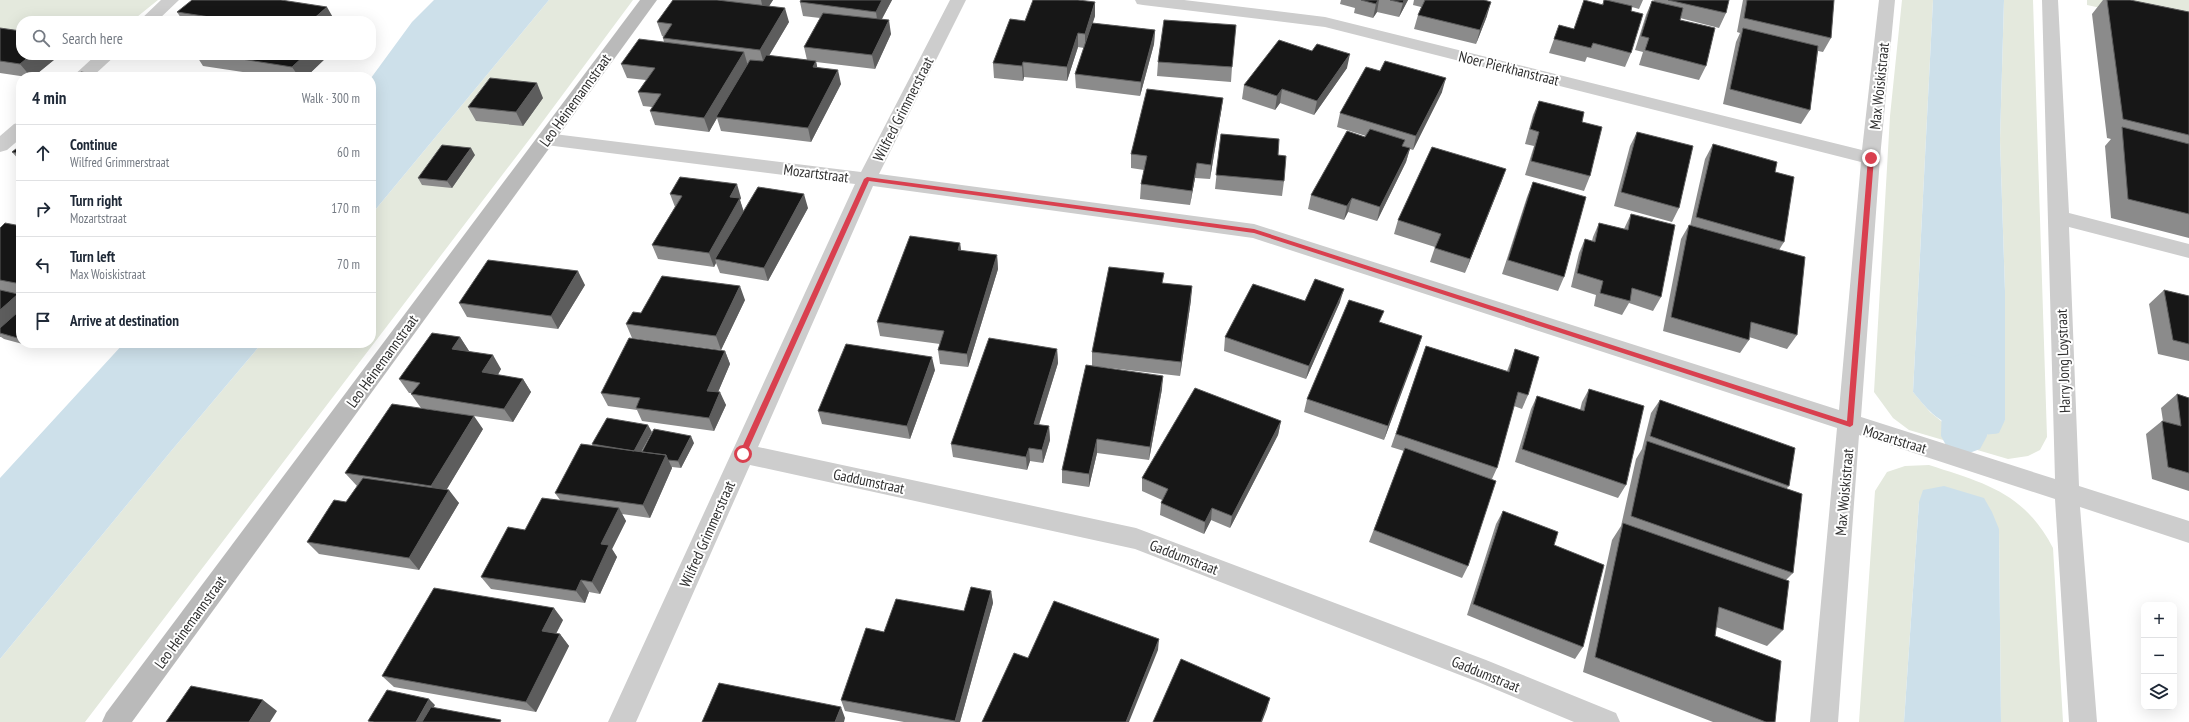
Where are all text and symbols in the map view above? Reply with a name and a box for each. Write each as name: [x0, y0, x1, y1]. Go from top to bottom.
search box: [16, 16, 376, 60]
icon: search: [30, 27, 52, 49]
text: Search here: [62, 29, 123, 48]
street label: Max Woiskistraat: [1865, 42, 1893, 130]
street label: Noer Pierkhanstraat: [1457, 46, 1561, 90]
street label: Leo Heinemannstraat: [535, 50, 615, 150]
street label: Wilfred Grimmerstraat: [869, 54, 937, 164]
text: 4 min: [32, 87, 66, 109]
text: Walk · 300 m: [302, 90, 360, 107]
text: Continue: [70, 135, 117, 154]
icon: ahead: [32, 142, 54, 164]
text: 60 m: [337, 144, 360, 161]
route end: [1862, 149, 1880, 167]
text: Wilfred Grimmerstraat: [70, 154, 169, 171]
street label: Mozartstraat: [782, 160, 850, 186]
text: Turn right: [70, 191, 122, 210]
icon: right: [32, 198, 54, 220]
text: 170 m: [331, 200, 360, 217]
text: Mozartstraat: [70, 210, 127, 227]
text: Turn left: [70, 247, 115, 266]
icon: left: [32, 254, 54, 276]
text: 70 m: [337, 256, 360, 273]
text: Max Woiskistraat: [70, 266, 146, 283]
street label: Harry Jong Loystraat: [2052, 309, 2074, 413]
icon: arrive: [32, 310, 54, 332]
text: Arrive at destination: [70, 311, 179, 330]
street label: Leo Heinemannstraat: [342, 311, 422, 411]
street label: Mozartstraat: [1861, 420, 1929, 458]
route start: [734, 445, 752, 463]
street label: Max Woiskistraat: [1831, 448, 1857, 536]
street label: Gaddumstraat: [832, 464, 906, 498]
street label: Wilfred Grimmerstraat: [675, 478, 739, 590]
street label: Gaddumstraat: [1147, 535, 1221, 579]
street label: Leo Heinemannstraat: [150, 572, 230, 672]
map controls: [2141, 602, 2177, 710]
button: +: [2141, 602, 2177, 638]
button: −: [2141, 638, 2177, 674]
street label: Gaddumstraat: [1449, 652, 1523, 696]
button: layers: [2141, 674, 2177, 710]

